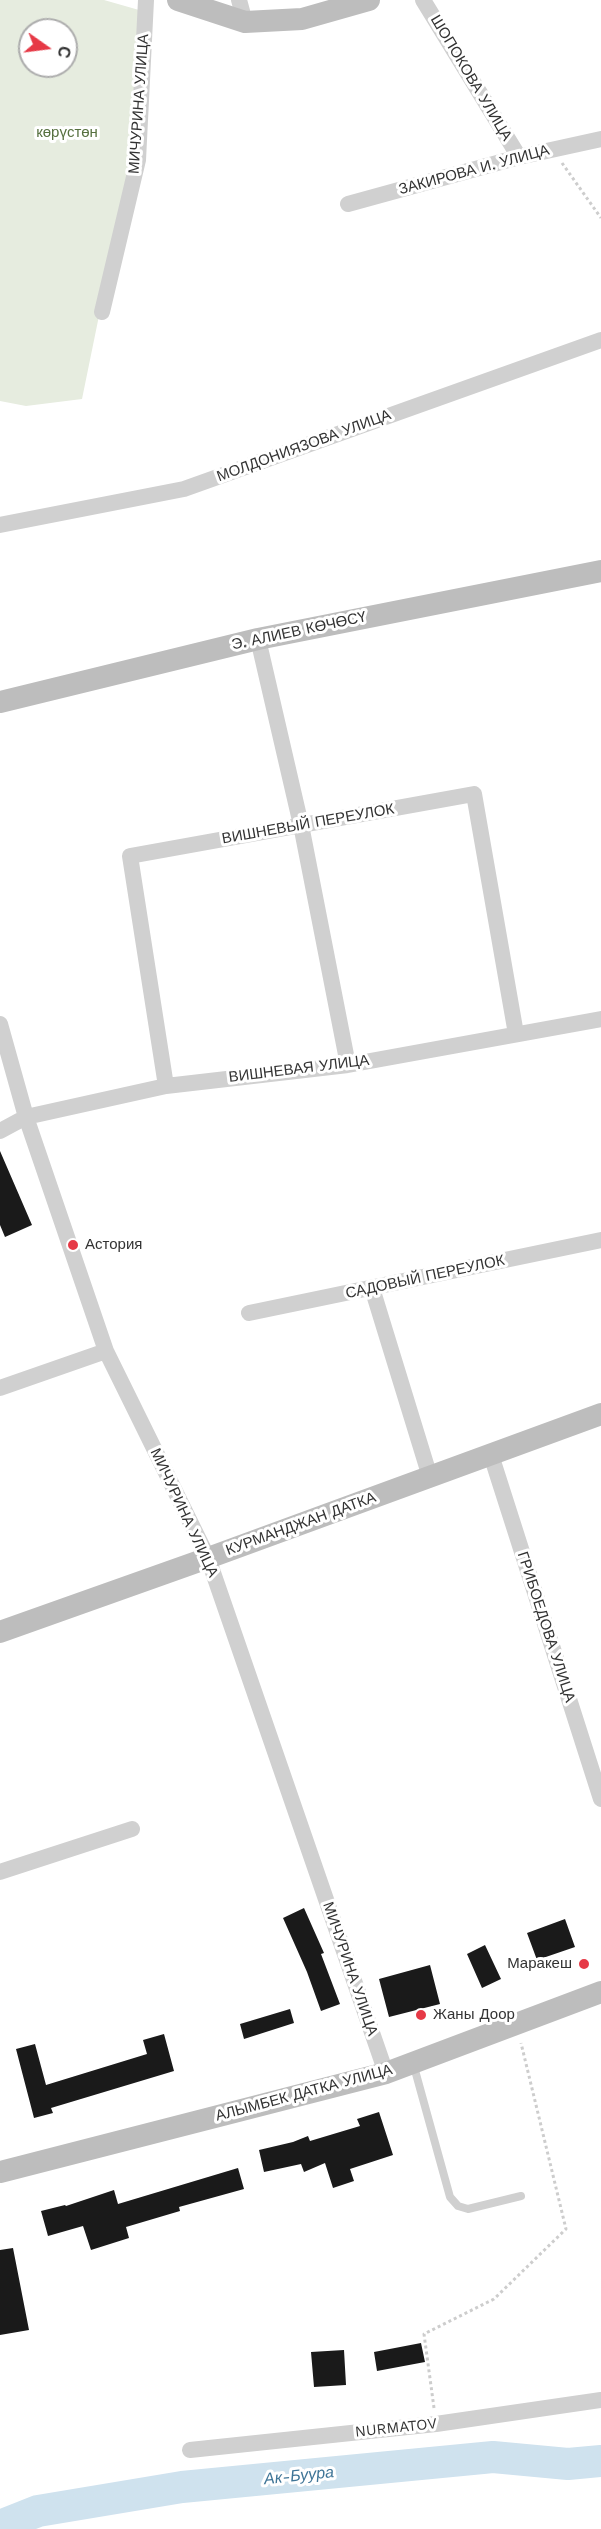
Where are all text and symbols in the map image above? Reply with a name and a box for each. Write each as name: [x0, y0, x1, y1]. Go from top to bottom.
street label: ШОПОКОВА УЛИЦА: [427, 13, 515, 143]
north arrow: [18, 18, 78, 78]
street label: МИЧУРИНА УЛИЦА: [125, 35, 153, 173]
text: С: [53, 44, 75, 60]
park label: көрүстөн: [34, 124, 100, 142]
street label: ЗАКИРОВА И. УЛИЦА: [398, 142, 550, 198]
street label: МОЛДОНИЯЗОВА УЛИЦА: [216, 407, 392, 485]
street label: Э. АЛИЕВ КӨЧӨСҮ: [231, 608, 367, 654]
street label: ВИШНЕВЫЙ ПЕРЕУЛОК: [222, 800, 394, 848]
street label: ВИШНЕВАЯ УЛИЦА: [229, 1052, 369, 1086]
place label: Астория: [85, 1236, 145, 1254]
marker: Астория: [66, 1238, 80, 1252]
street label: САДОВЫЙ ПЕРЕУЛОК: [347, 1252, 503, 1302]
street label: МИЧУРИНА УЛИЦА: [147, 1447, 221, 1579]
street label: КУРМАНДЖАН ДАТКА: [225, 1489, 377, 1559]
street label: ГРИБОЕДОВА УЛИЦА: [514, 1551, 578, 1703]
street label: МИЧУРИНА УЛИЦА: [319, 1902, 381, 2036]
place label: Маракеш: [505, 1955, 572, 1973]
marker: Маракеш: [577, 1957, 591, 1971]
place label: Жаны Доор: [433, 2006, 519, 2024]
marker: Жаны Доор: [414, 2008, 428, 2022]
street label: АЛЫМБЕК ДАТКА УЛИЦА: [215, 2061, 393, 2125]
street label: NURMATOV: [354, 2415, 438, 2441]
water label: Ак-Буура: [262, 2463, 336, 2489]

